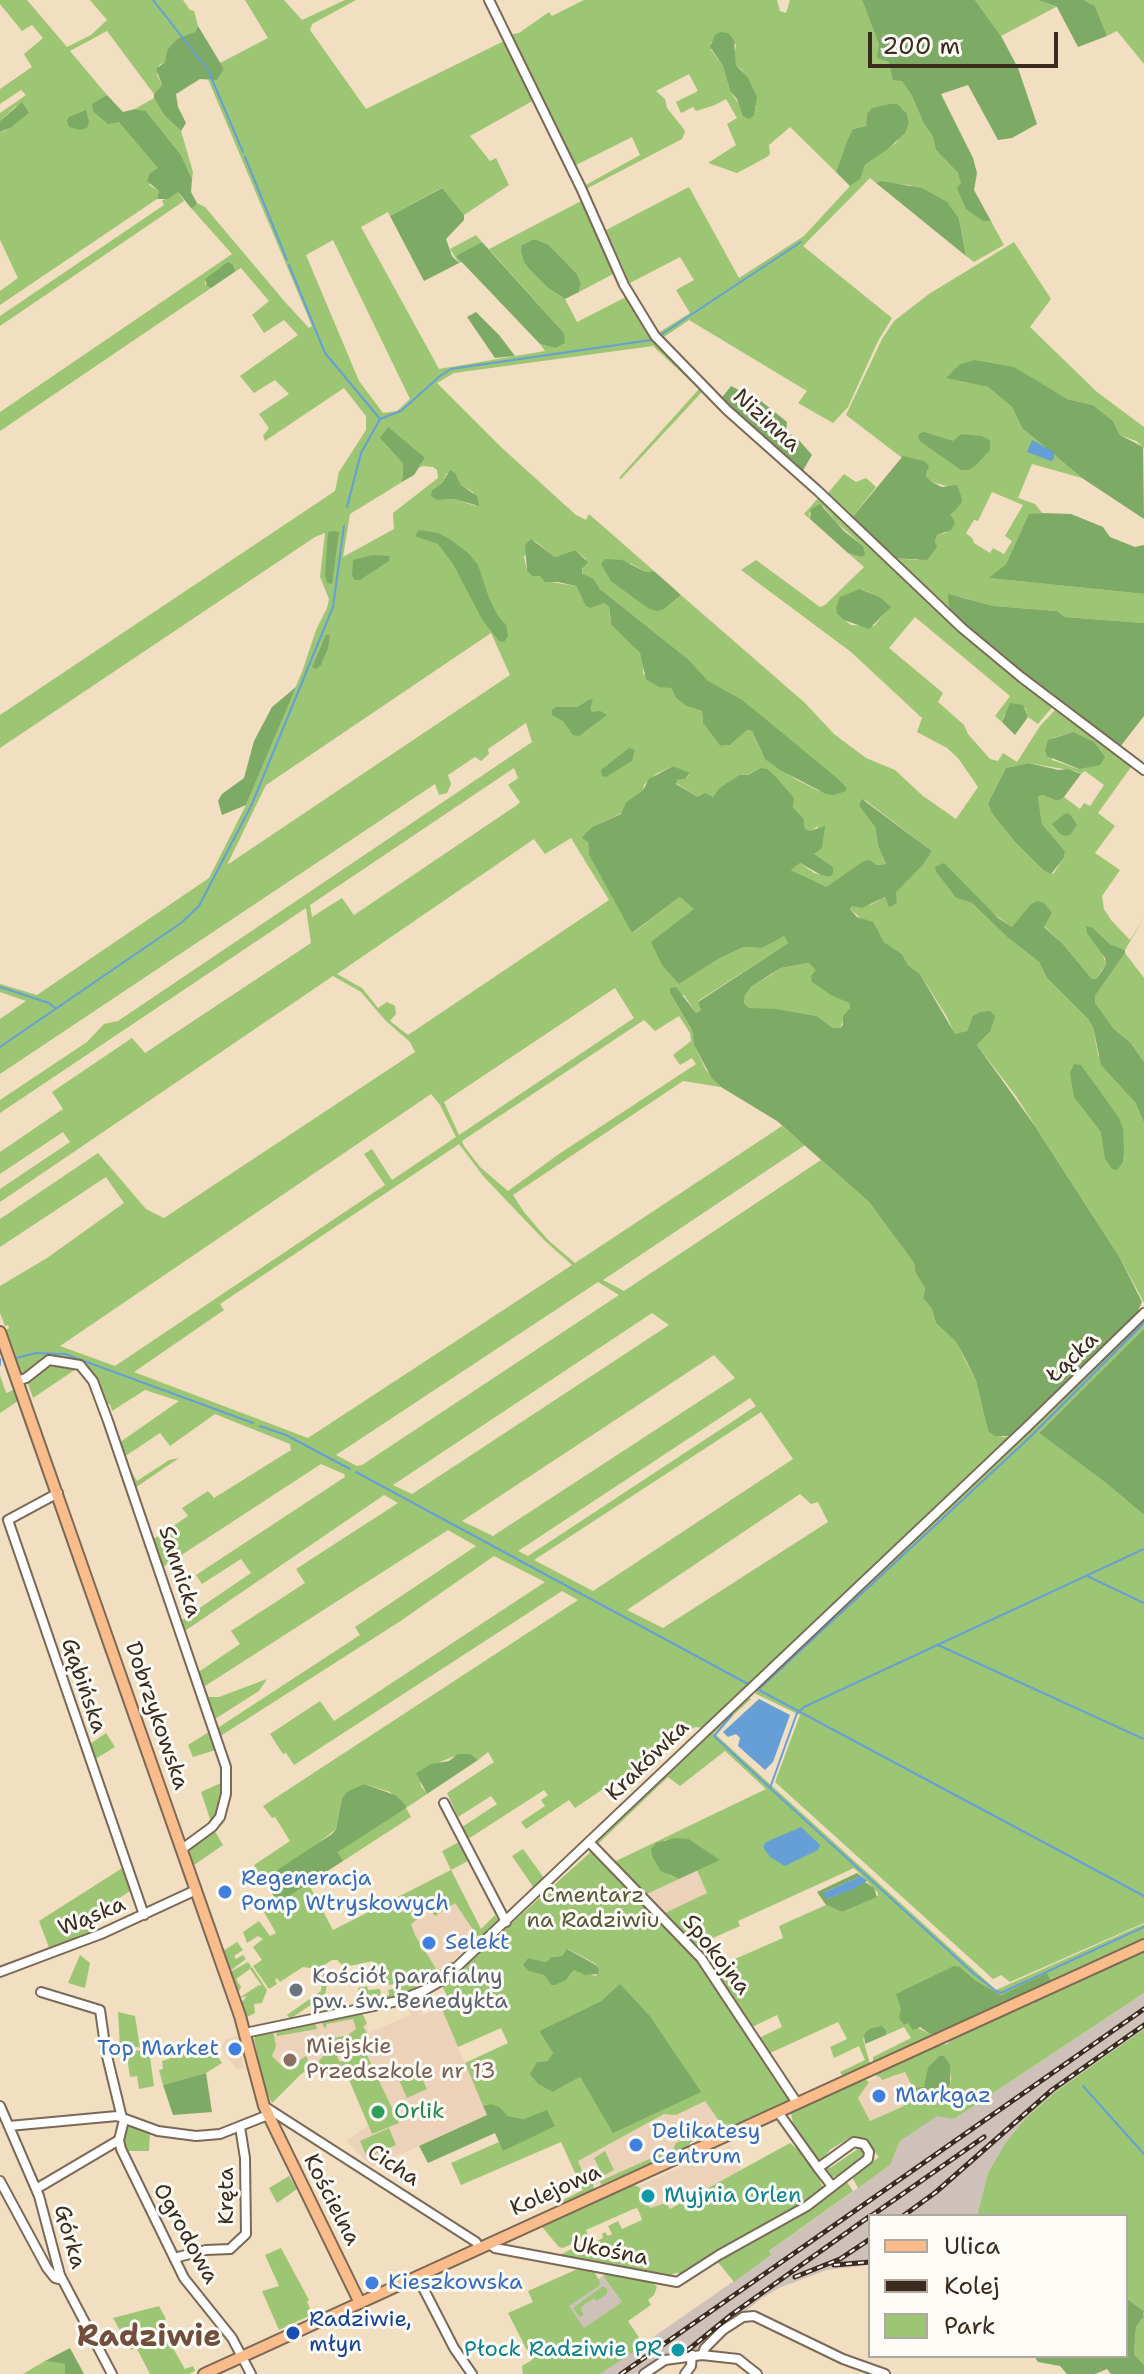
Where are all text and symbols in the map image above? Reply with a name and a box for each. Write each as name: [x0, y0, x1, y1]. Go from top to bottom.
scale bar: [872, 16, 1062, 66]
text: 200 m: [882, 30, 960, 62]
street label: Nizinna: [727, 384, 805, 458]
street label: Łącka: [1042, 1327, 1104, 1389]
street label: Sannicka: [152, 1523, 206, 1621]
street label: Gąbińska: [54, 1635, 112, 1737]
street label: Dobrzykowska: [118, 1639, 194, 1793]
street label: Krakówka: [601, 1715, 695, 1807]
place label: Regeneracja Pomp Wtryskowych: [241, 1866, 449, 1918]
marker: Regeneracja Pomp Wtryskowych: [216, 1883, 234, 1901]
park label: Cmentarz na Radziwiu: [527, 1883, 659, 1934]
street label: Wąska: [55, 1892, 129, 1942]
street label: Spokojna: [676, 1909, 756, 2001]
place label: Selekt: [445, 1930, 510, 1956]
marker: Selekt: [420, 1934, 438, 1952]
place label: Kościół parafialny pw. św. Benedykta: [312, 1964, 508, 2016]
marker: Kościół parafialny pw. św. Benedykta: [287, 1981, 305, 1999]
place label: Miejskie Przedszkole nr 13: [306, 2034, 496, 2086]
place label: Top Market: [97, 2036, 219, 2062]
marker: Top Market: [226, 2040, 244, 2058]
marker: Miejskie Przedszkole nr 13: [281, 2051, 299, 2069]
place label: Markgaz: [895, 2083, 991, 2109]
marker: Markgaz: [870, 2087, 888, 2105]
place label: Orlik: [394, 2099, 445, 2125]
marker: Orlik: [369, 2103, 387, 2121]
place label: Delikatesy Centrum: [652, 2119, 761, 2170]
marker: Delikatesy Centrum: [627, 2136, 645, 2154]
street label: Cicha: [362, 2139, 424, 2193]
street label: Kościelna: [297, 2150, 365, 2250]
street label: Kolejowa: [507, 2159, 605, 2223]
street label: Kręta: [214, 2167, 240, 2225]
street label: Ogrodowa: [147, 2179, 223, 2289]
place label: Myjnia Orlen: [664, 2183, 802, 2209]
marker: Myjnia Orlen: [639, 2187, 657, 2205]
street label: Górka: [47, 2202, 91, 2272]
legend: [868, 2214, 1128, 2358]
text: Ulica: [944, 2230, 1000, 2262]
street label: Ukośna: [570, 2232, 650, 2272]
place label: Kieszkowska: [388, 2270, 523, 2296]
text: Kolej: [944, 2270, 1000, 2302]
marker: Kieszkowska: [363, 2274, 381, 2292]
place label: Radziwie, młyn: [309, 2307, 412, 2358]
text: Park: [944, 2310, 996, 2342]
district label: Radziwie: [77, 2320, 221, 2356]
marker: Radziwie, młyn: [284, 2324, 302, 2342]
place label: Płock Radziwie PR: [464, 2337, 662, 2363]
marker: Płock Radziwie PR: [669, 2341, 687, 2359]

